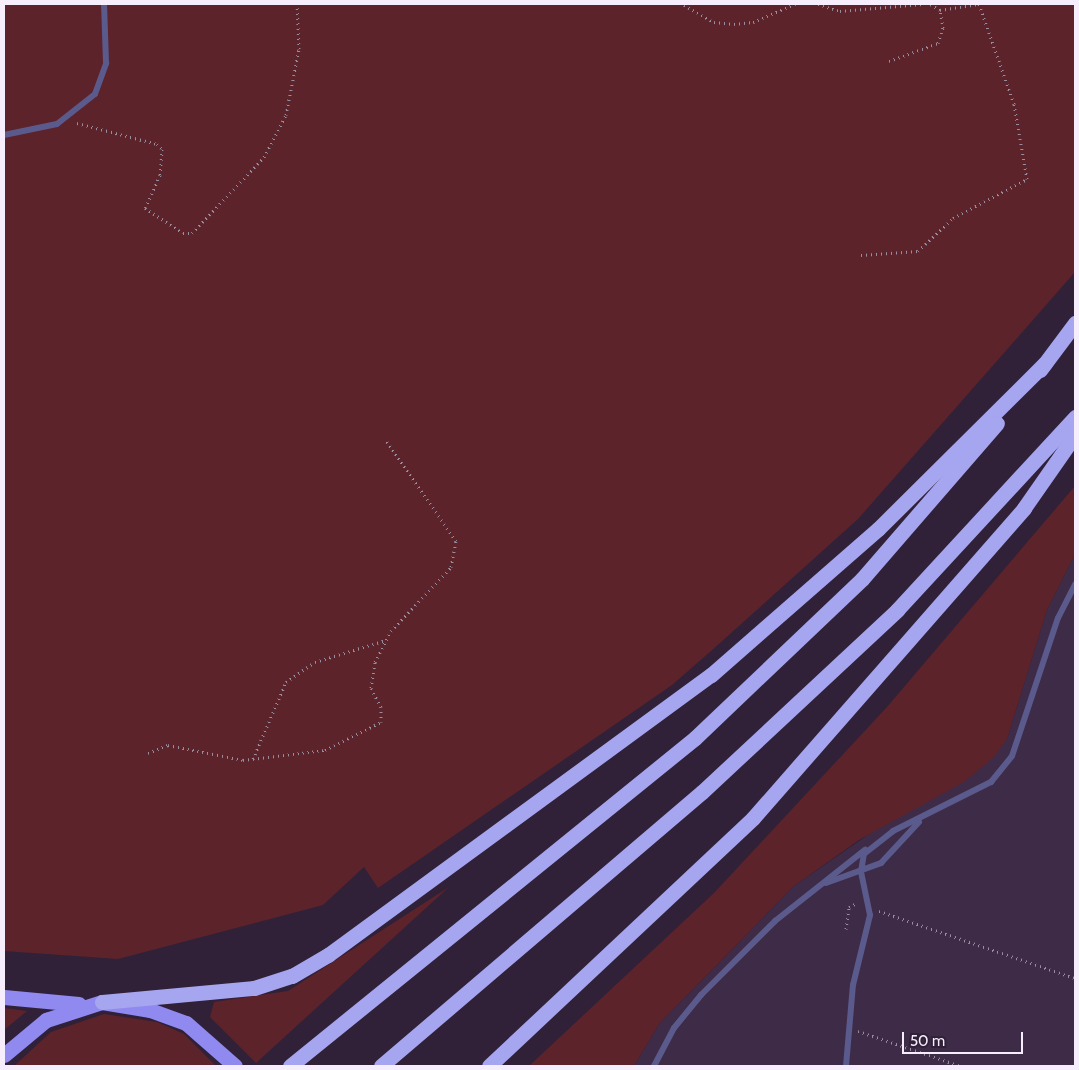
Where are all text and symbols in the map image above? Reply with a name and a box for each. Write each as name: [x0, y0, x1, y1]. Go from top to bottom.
scale bar: [904, 1022, 1025, 1054]
text: 50 m: [910, 1032, 945, 1050]

